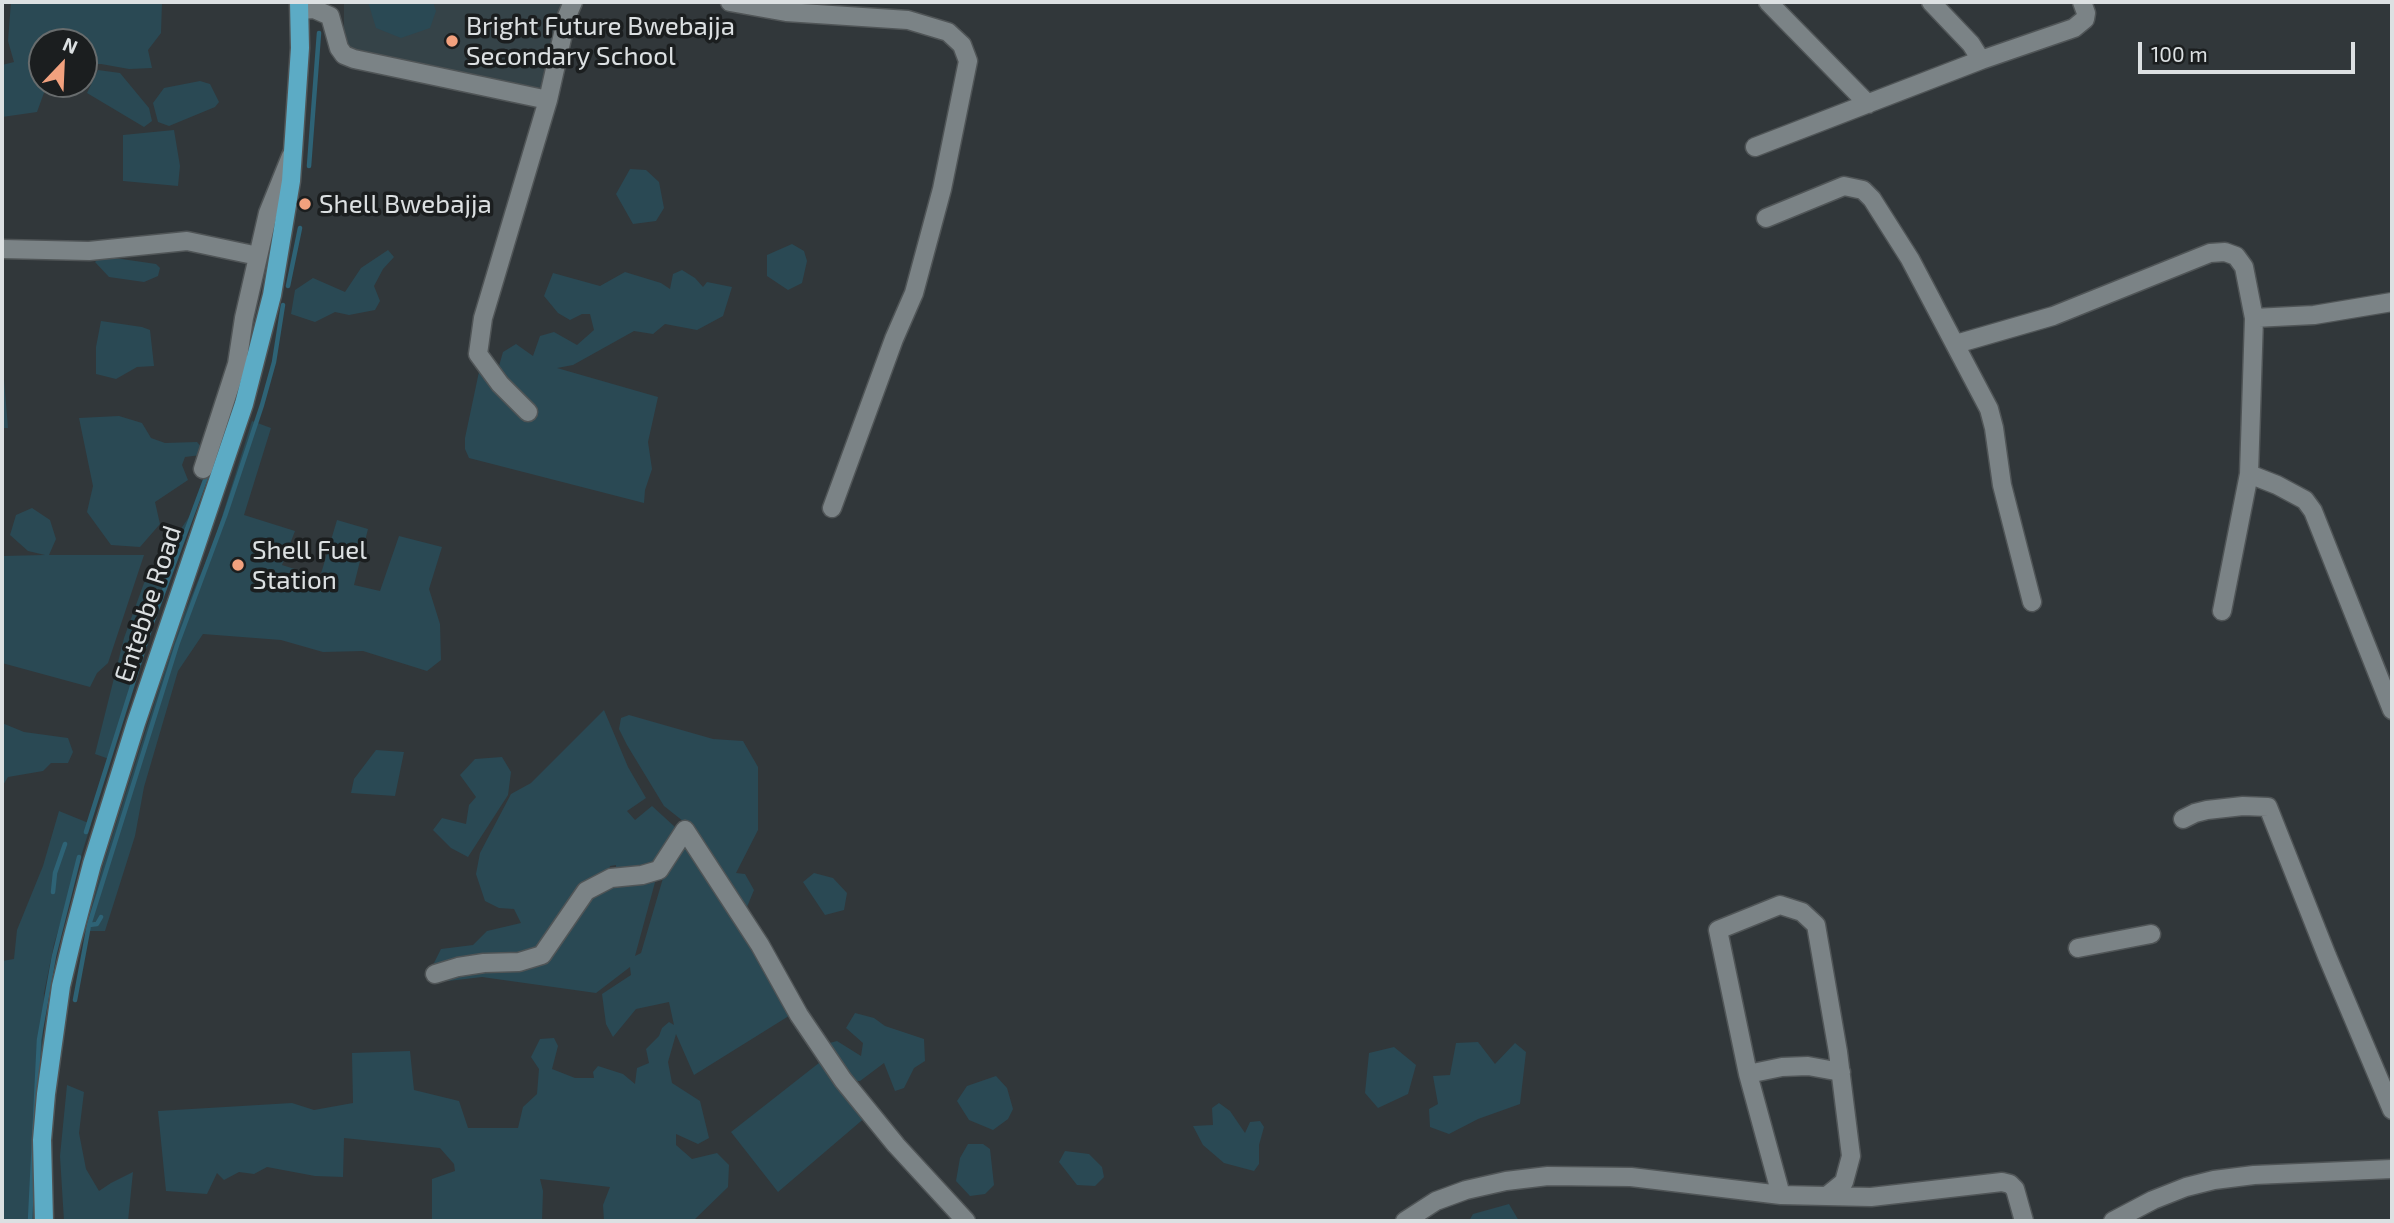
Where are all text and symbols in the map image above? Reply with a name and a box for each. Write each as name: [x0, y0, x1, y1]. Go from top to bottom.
place label: Bright Future Bwebajja Secondary School: [466, 10, 735, 72]
north arrow: [28, 28, 98, 98]
scale bar: [2142, 28, 2359, 72]
text: N: [60, 32, 81, 58]
marker: Bright Future Bwebajja Secondary School: [444, 33, 460, 49]
text: 100 m: [2151, 41, 2208, 66]
place label: Shell Bwebajja: [319, 188, 492, 220]
marker: Shell Bwebajja: [297, 196, 313, 212]
street label: Entebbe Road: [108, 522, 188, 686]
place label: Shell Fuel Station: [252, 534, 367, 596]
marker: Shell Fuel Station: [230, 557, 246, 573]

